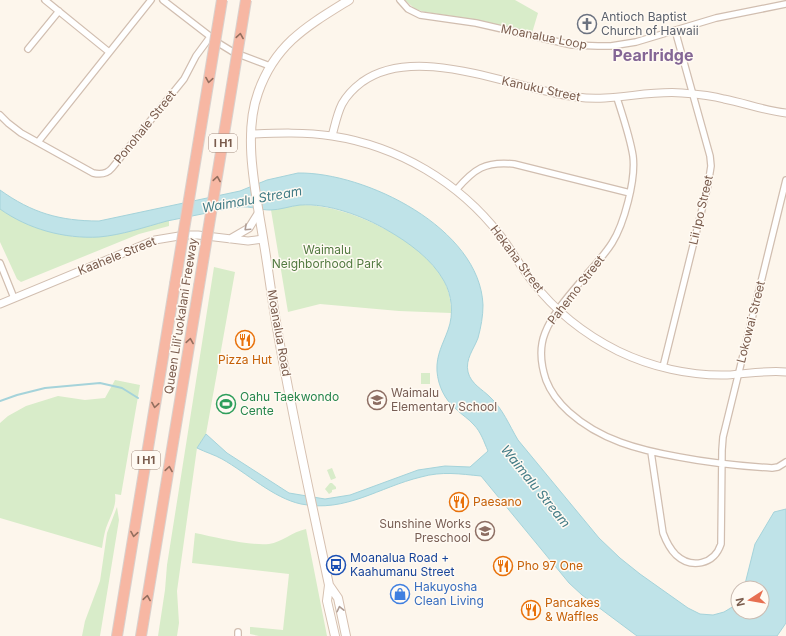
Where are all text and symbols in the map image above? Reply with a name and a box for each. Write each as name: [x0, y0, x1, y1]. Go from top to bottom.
place label: Antioch Baptist Church of Hawaii: [601, 9, 699, 38]
church icon: Antioch Baptist Church of Hawaii: [576, 13, 598, 35]
street label: Moanalua Loop: [500, 21, 588, 52]
one-way arrow: [235, 33, 244, 40]
district label: Pearlridge: [612, 45, 694, 65]
street label: Kanuku Street: [500, 73, 582, 104]
one-way arrow: [205, 77, 213, 83]
street label: Ponohale Street: [110, 87, 179, 166]
road number: I H1: [209, 134, 237, 152]
street label: Lii Ipo Street: [685, 174, 716, 246]
one-way arrow: [212, 175, 221, 182]
water label: Waimalu Stream: [201, 182, 303, 216]
street label: Hekaha Street: [487, 222, 548, 295]
one-way arrow: [244, 223, 252, 231]
street label: Kaahele Street: [76, 233, 158, 278]
street label: Queen Liliʻuokalani Freeway: [161, 236, 200, 395]
park label: Waimalu Neighborhood Park: [272, 242, 383, 271]
street label: Pahemo Street: [544, 252, 607, 327]
street label: Lokowai Street: [733, 279, 768, 364]
street label: Moanalua Road: [264, 288, 294, 377]
restaurant icon: Pizza Hut: [234, 329, 256, 351]
one-way arrow: [185, 338, 194, 344]
place label: Pizza Hut: [218, 352, 272, 367]
place label: Waimalu Elementary School: [391, 385, 497, 414]
place label: Oahu Taekwondo Cente: [240, 389, 339, 418]
school or university icon: Waimalu Elementary School: [366, 389, 388, 411]
sports icon: Oahu Taekwondo Cente: [215, 393, 237, 415]
one-way arrow: [151, 402, 160, 408]
water label: Waimalu Stream: [498, 442, 574, 530]
road number: I H1: [132, 451, 160, 469]
one-way arrow: [164, 466, 172, 472]
restaurant icon: Paesano: [448, 491, 470, 513]
place label: Paesano: [473, 494, 522, 509]
place label: Sunshine Works Preschool: [379, 516, 471, 545]
school or university icon: Sunshine Works Preschool: [474, 520, 496, 542]
one-way arrow: [130, 530, 139, 537]
place label: Moanalua Road + Kaahumanu Street: [350, 550, 454, 579]
bus stop icon: Moanalua Road + Kaahumanu Street: [325, 554, 347, 576]
restaurant icon: Pho 97 One: [492, 555, 514, 577]
place label: Pho 97 One: [517, 558, 583, 573]
place label: Hakuyosha Clean Living: [414, 579, 484, 608]
north arrow: [730, 580, 770, 620]
shop icon: Hakuyosha Clean Living: [389, 583, 411, 605]
one-way arrow: [143, 594, 151, 601]
place label: Pancakes & Waffles: [545, 595, 600, 624]
text: N: [732, 597, 748, 608]
restaurant icon: Pancakes & Waffles: [520, 599, 542, 621]
one-way arrow: [337, 606, 345, 612]

